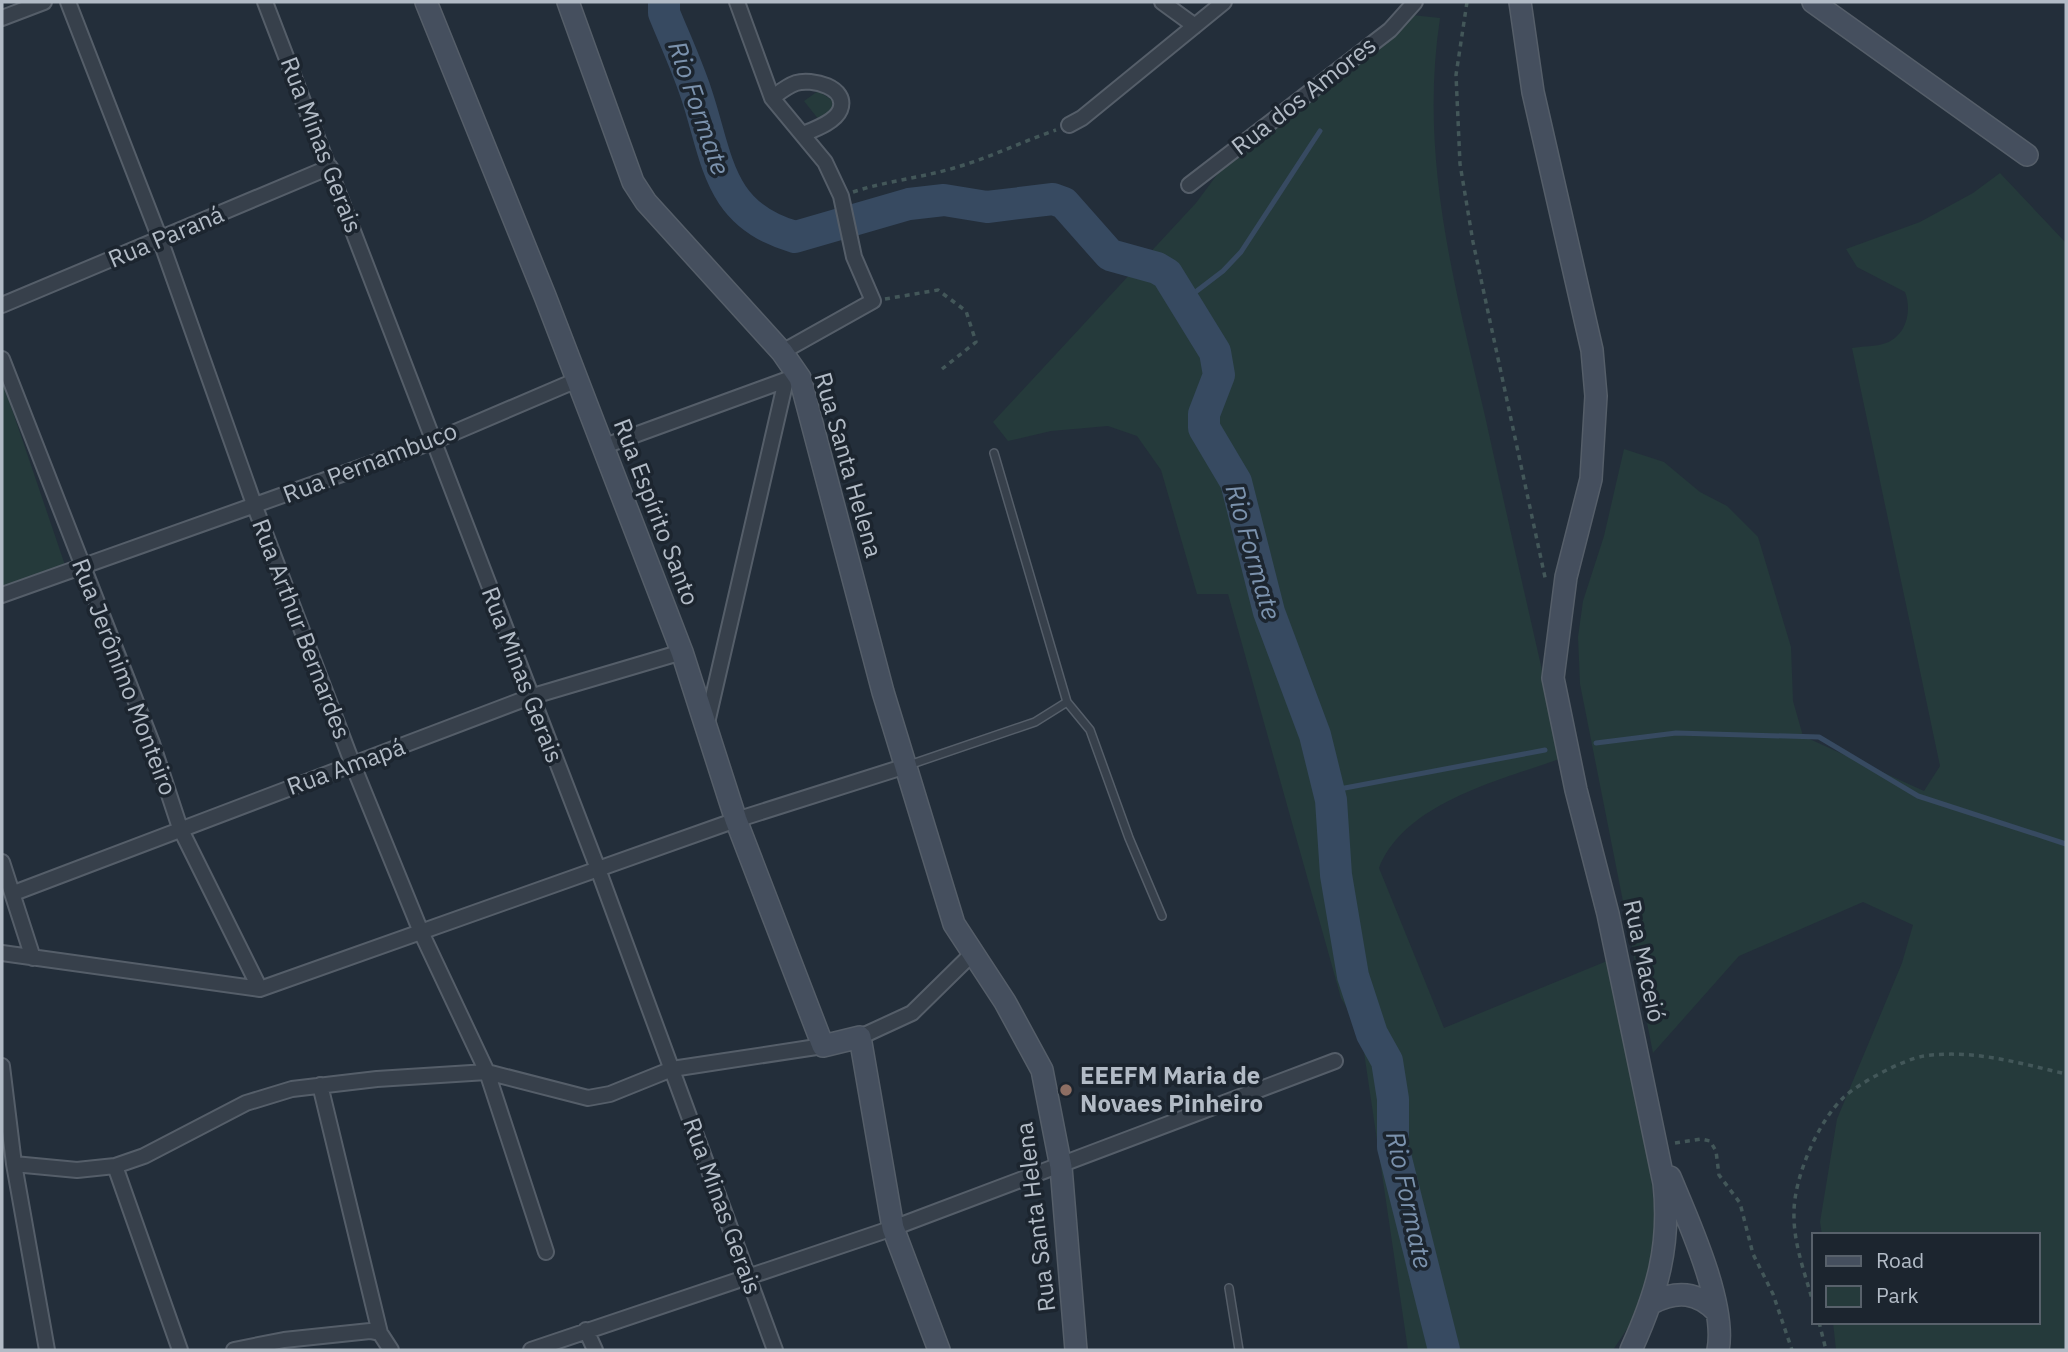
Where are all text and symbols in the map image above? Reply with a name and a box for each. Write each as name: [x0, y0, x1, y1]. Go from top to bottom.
street label: Rua dos Amores: [1224, 29, 1382, 162]
water label: Rio Formate: [661, 36, 739, 179]
street label: Rua Minas Gerais: [274, 52, 370, 237]
street label: Rua Paraná: [103, 197, 228, 275]
street label: Rua Santa Helena: [807, 368, 891, 561]
street label: Rua Pernambuco: [278, 414, 461, 510]
street label: Rua Espírito Santo: [607, 414, 707, 610]
water label: Rio Formate: [1218, 480, 1290, 623]
street label: Rua Arthur Bernardes: [245, 514, 359, 743]
street label: Rua Jerônimo Monteiro: [65, 554, 185, 799]
street label: Rua Minas Gerais: [475, 582, 571, 767]
street label: Rua Amapá: [282, 730, 409, 802]
street label: Rua Maceió: [1616, 897, 1674, 1025]
place label: EEEFM Maria de Novaes Pinheiro: [1080, 1059, 1263, 1119]
marker: EEEFM Maria de Novaes Pinheiro: [1058, 1082, 1074, 1098]
street label: Rua Minas Gerais: [676, 1113, 770, 1298]
street label: Rua Santa Helena: [1007, 1120, 1063, 1314]
water label: Rio Formate: [1379, 1128, 1441, 1271]
legend: [1812, 1233, 2040, 1324]
text: Road: [1876, 1246, 1924, 1274]
text: Park: [1876, 1281, 1919, 1309]

